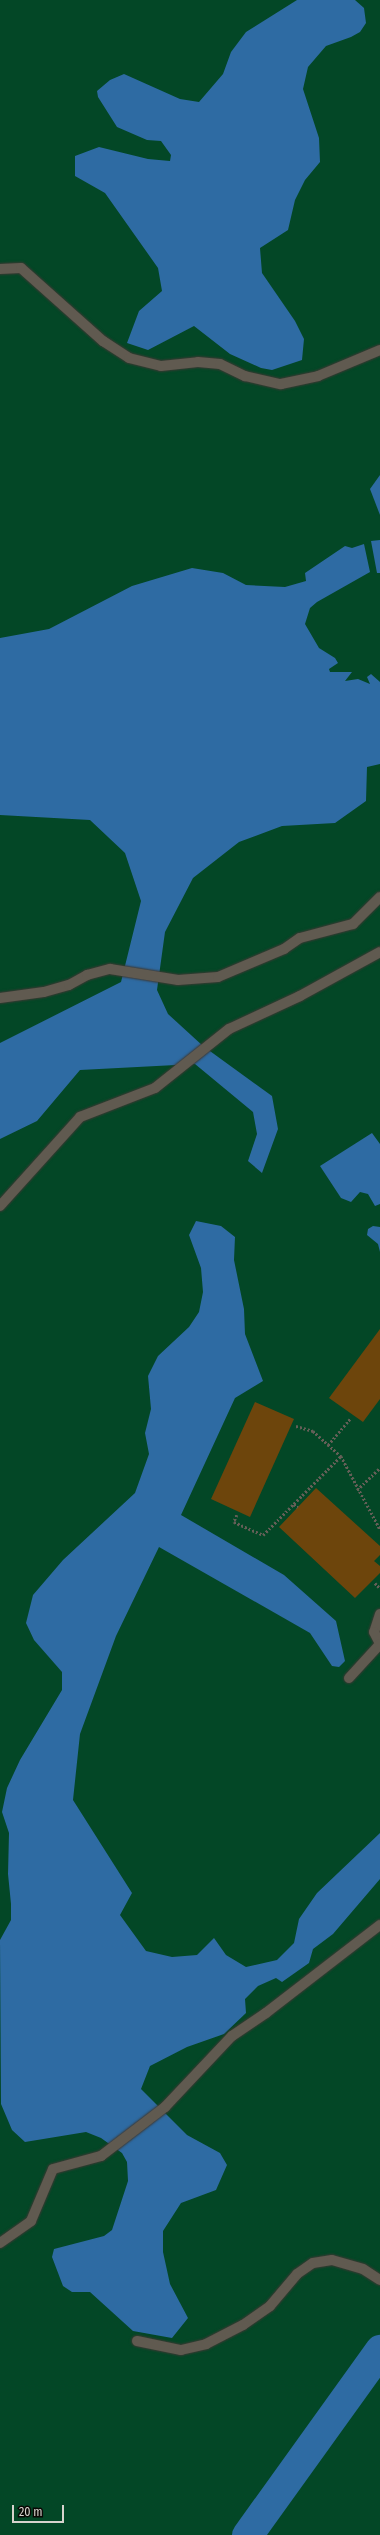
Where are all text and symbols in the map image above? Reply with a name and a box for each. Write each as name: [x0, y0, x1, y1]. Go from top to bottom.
scale bar: [14, 2497, 66, 2523]
text: 20 m: [19, 2505, 43, 2519]

